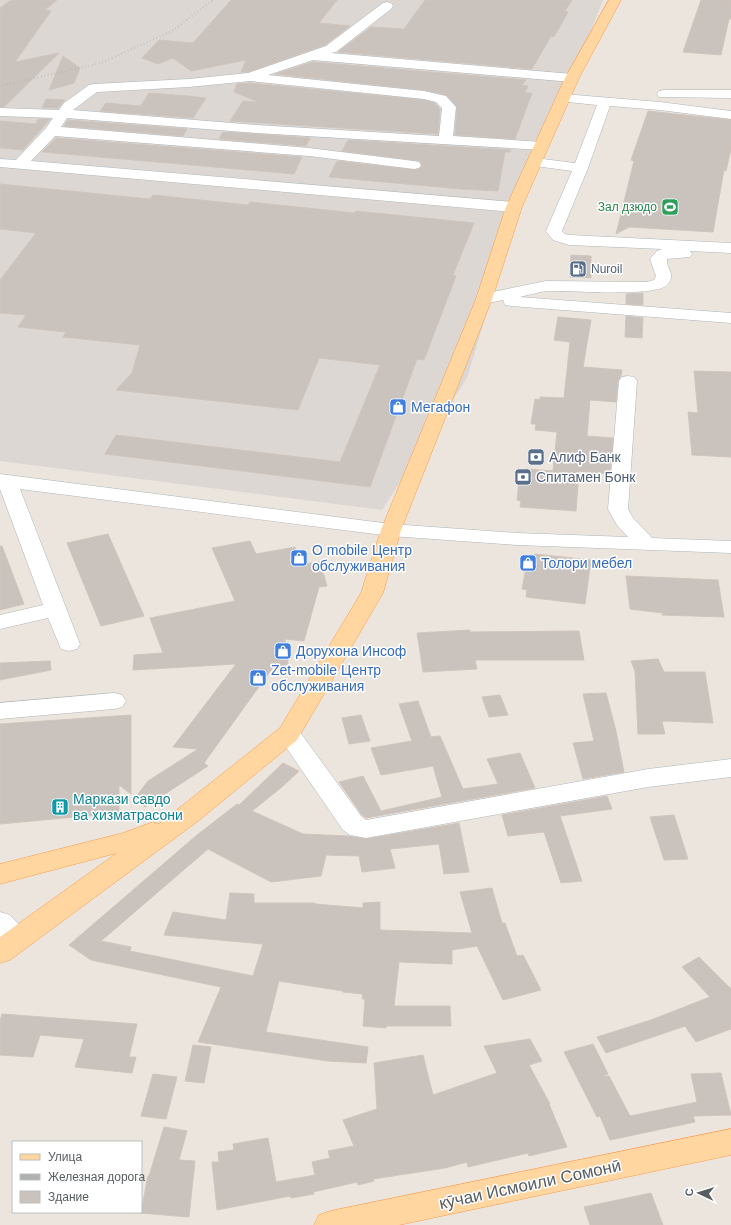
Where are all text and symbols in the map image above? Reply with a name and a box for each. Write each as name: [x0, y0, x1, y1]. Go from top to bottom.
sports icon: Зал дзюдо: [660, 197, 680, 217]
place label: Зал дзюдо: [598, 200, 657, 214]
fuel station icon: Nuroil: [568, 259, 588, 279]
place label: Nuroil: [591, 262, 622, 276]
shop icon: Мегафон: [388, 397, 408, 417]
place label: Мегафон: [411, 399, 470, 415]
bank icon: Алиф Банк: [526, 447, 546, 467]
place label: Алиф Банк: [549, 449, 621, 465]
bank icon: Спитамен Бонк: [513, 467, 533, 487]
place label: Спитамен Бонк: [536, 469, 636, 485]
place label: O mobile Центр обслуживания: [312, 542, 412, 574]
shop icon: O mobile Центр обслуживания: [289, 548, 309, 568]
shop icon: Толори мебел: [518, 553, 538, 573]
place label: Толори мебел: [541, 555, 632, 571]
shop icon: Дорухона Инсоф: [273, 641, 293, 661]
place label: Дорухона Инсоф: [296, 643, 406, 659]
place label: Zet-mobile Центр обслуживания: [271, 662, 381, 694]
shop icon: Zet-mobile Центр обслуживания: [248, 668, 268, 688]
place label: Маркази савдо ва хизматрасони: [73, 791, 183, 823]
building icon: Маркази савдо ва хизматрасони: [50, 797, 70, 817]
legend: [12, 1141, 142, 1213]
text: Улица: [48, 1150, 82, 1164]
street label: кӯчаи Исмоили Сомонӣ: [437, 1156, 623, 1213]
text: Железная дорога: [48, 1170, 145, 1184]
north arrow: [679, 1173, 719, 1213]
text: С: [683, 1188, 695, 1197]
text: Здание: [48, 1190, 89, 1204]

